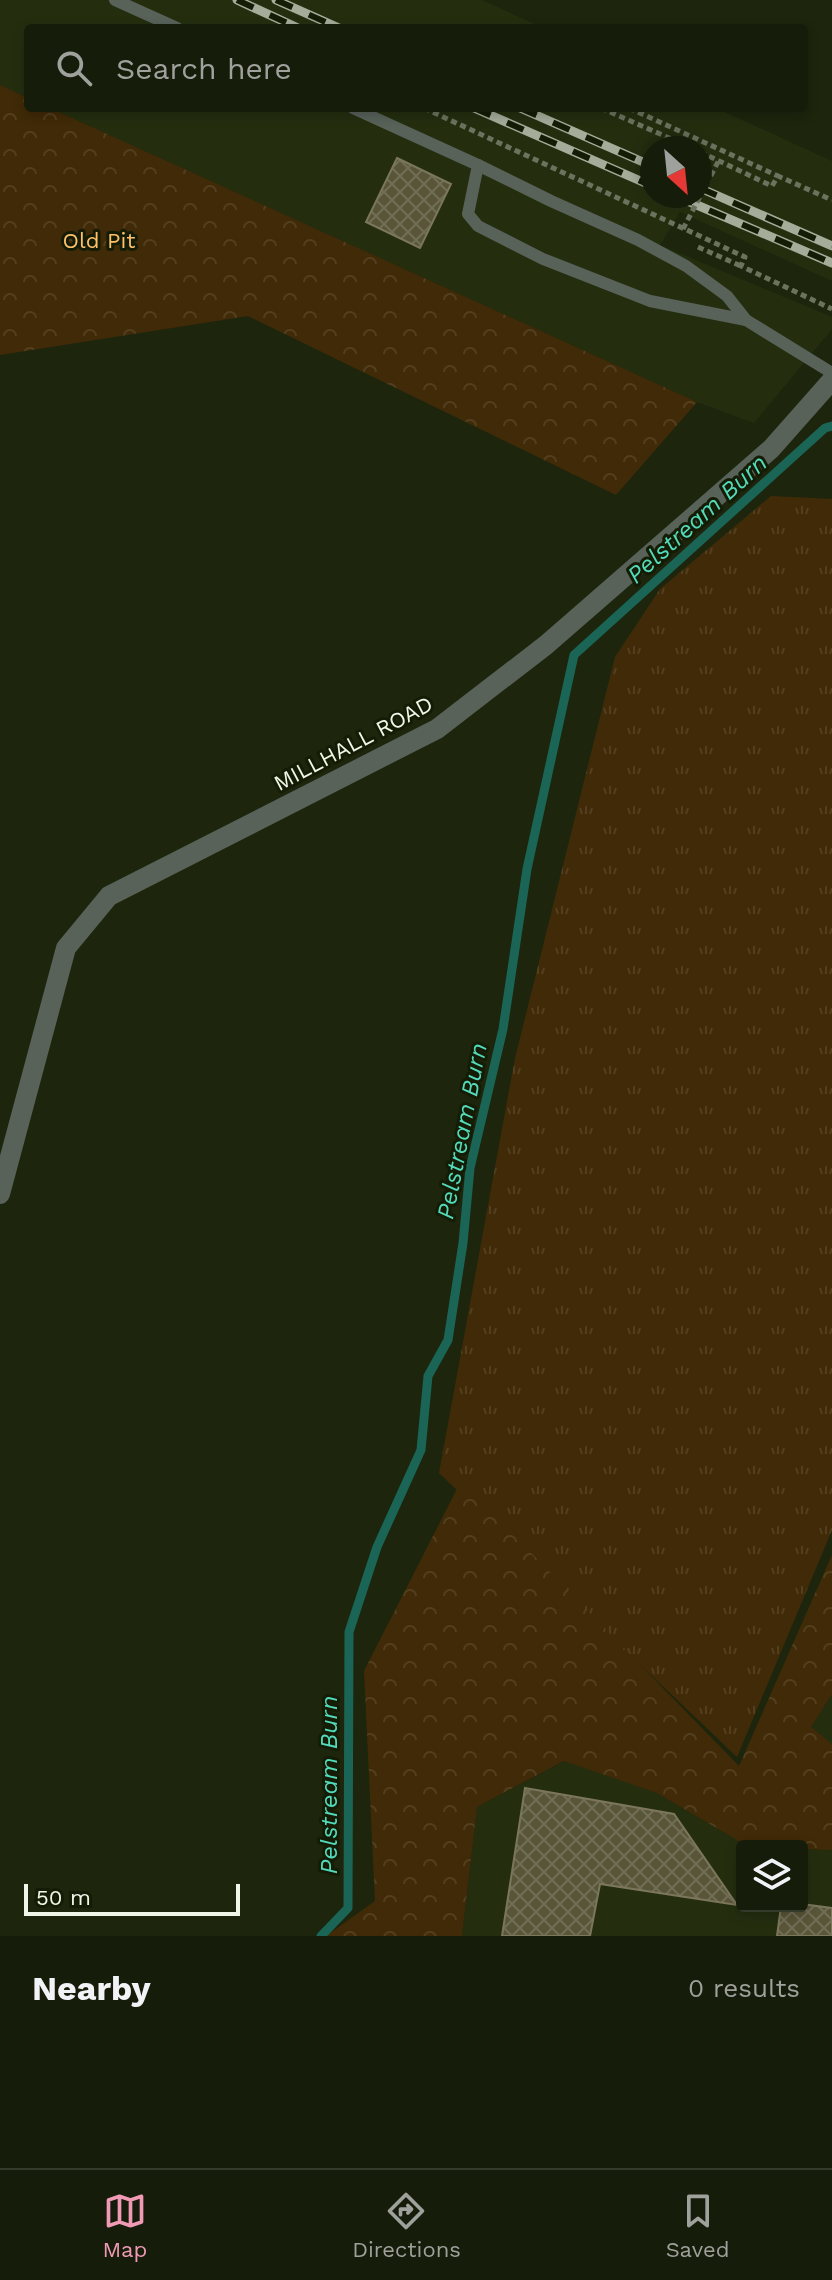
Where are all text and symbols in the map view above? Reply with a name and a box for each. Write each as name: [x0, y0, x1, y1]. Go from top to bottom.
search box: [24, 24, 808, 112]
icon: search: [52, 46, 96, 90]
text: Search here: [116, 51, 292, 86]
north arrow: [640, 136, 712, 208]
park label: Old Pit: [63, 228, 135, 253]
water label: Pelstream Burn: [621, 449, 773, 589]
street label: MILLHALL ROAD: [270, 691, 437, 796]
water label: Pelstream Burn: [431, 1041, 493, 1221]
water label: Pelstream Burn: [315, 1696, 343, 1874]
map controls: [736, 1840, 808, 1912]
button: layers: [736, 1840, 808, 1912]
scale bar: [24, 1880, 240, 1916]
text: 50 m: [36, 1885, 91, 1910]
text: Nearby: [32, 1968, 151, 2008]
text: 0 results: [688, 1973, 800, 2003]
tab: Map: [102, 2189, 147, 2262]
tab: Directions: [352, 2189, 461, 2262]
tab: Saved: [666, 2189, 730, 2262]

